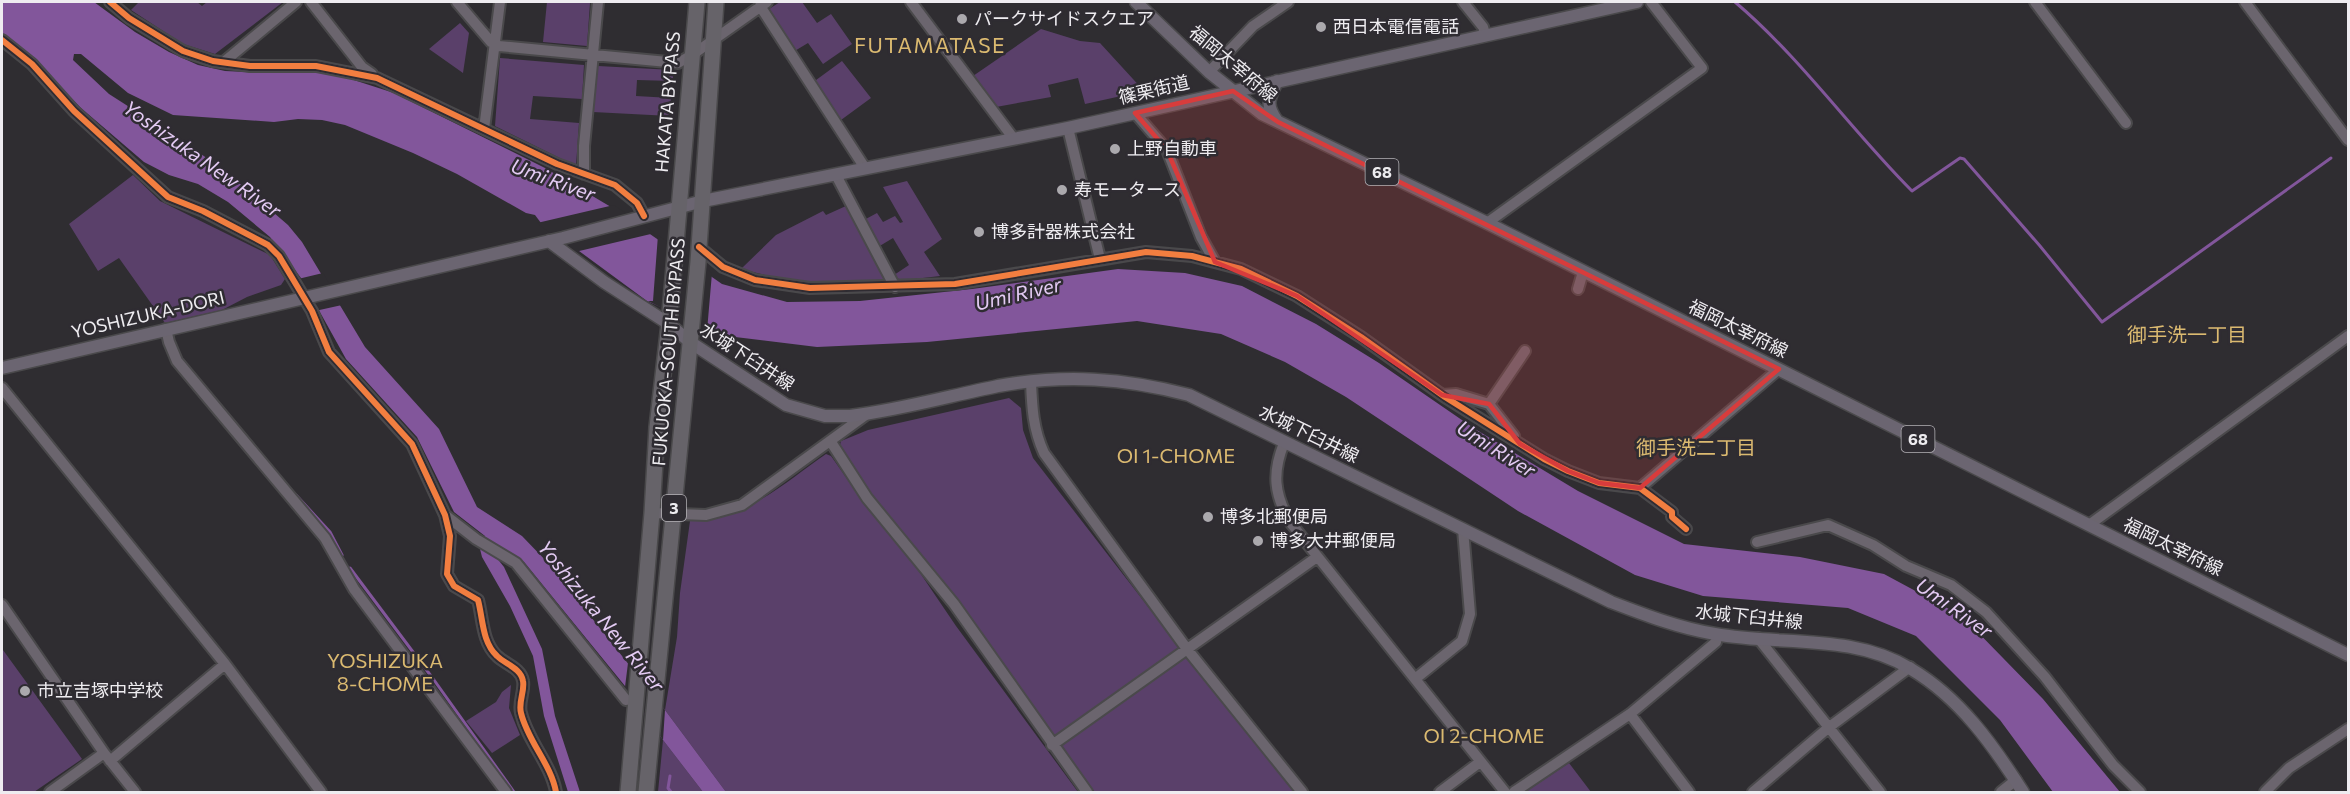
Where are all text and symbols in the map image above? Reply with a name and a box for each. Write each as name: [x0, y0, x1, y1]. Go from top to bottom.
place label: パークサイドスクエア: [974, 7, 1154, 29]
marker: パークサイドスクエア: [955, 12, 969, 26]
place label: 西日本電信電話: [1333, 15, 1459, 37]
street label: 福岡太宰府線: [1185, 20, 1282, 106]
marker: 西日本電信電話: [1314, 20, 1328, 34]
street label: HAKATA BYPASS: [650, 30, 684, 173]
district label: FUTAMATASE: [854, 32, 1006, 57]
street label: 篠栗街道: [1116, 70, 1191, 108]
water label: Yoshizuka New River: [119, 95, 287, 222]
place label: 上野自動車: [1127, 137, 1217, 159]
marker: 上野自動車: [1108, 142, 1122, 156]
water label: Umi River: [508, 153, 600, 206]
road number: 68: [1366, 159, 1398, 185]
place label: 寿モータース: [1074, 178, 1181, 200]
marker: 寿モータース: [1055, 183, 1069, 197]
place label: 博多計器株式会社: [991, 220, 1135, 242]
marker: 博多計器株式会社: [972, 225, 986, 239]
street label: FUKUOKA-SOUTH BYPASS: [647, 237, 689, 467]
water label: Umi River: [972, 271, 1064, 315]
street label: YOSHIZUKA-DORI: [69, 286, 227, 342]
street label: 福岡太宰府線: [1685, 295, 1792, 362]
street label: 水城下臼井線: [696, 318, 799, 395]
district label: 御手洗一丁目: [2127, 322, 2247, 346]
street label: 水城下臼井線: [1256, 400, 1363, 467]
water label: Umi River: [1453, 415, 1541, 482]
road number: 68: [1902, 426, 1934, 452]
district label: 御手洗二丁目: [1636, 435, 1756, 459]
district label: OI 1-CHOME: [1117, 443, 1235, 467]
road number: 3: [662, 495, 686, 521]
place label: 博多北郵便局: [1220, 505, 1328, 527]
marker: 博多北郵便局: [1201, 510, 1215, 524]
street label: 福岡太宰府線: [2120, 513, 2227, 580]
place label: 博多大井郵便局: [1270, 529, 1396, 551]
marker: 博多大井郵便局: [1251, 534, 1265, 548]
water label: Yoshizuka New River: [533, 535, 671, 697]
water label: Umi River: [1912, 572, 1998, 643]
street label: 水城下臼井線: [1694, 599, 1804, 633]
district label: YOSHIZUKA 8-CHOME: [327, 648, 443, 695]
place label: 市立吉塚中学校: [37, 679, 163, 701]
marker: 市立吉塚中学校: [18, 684, 32, 698]
district label: OI 2-CHOME: [1424, 723, 1544, 747]

